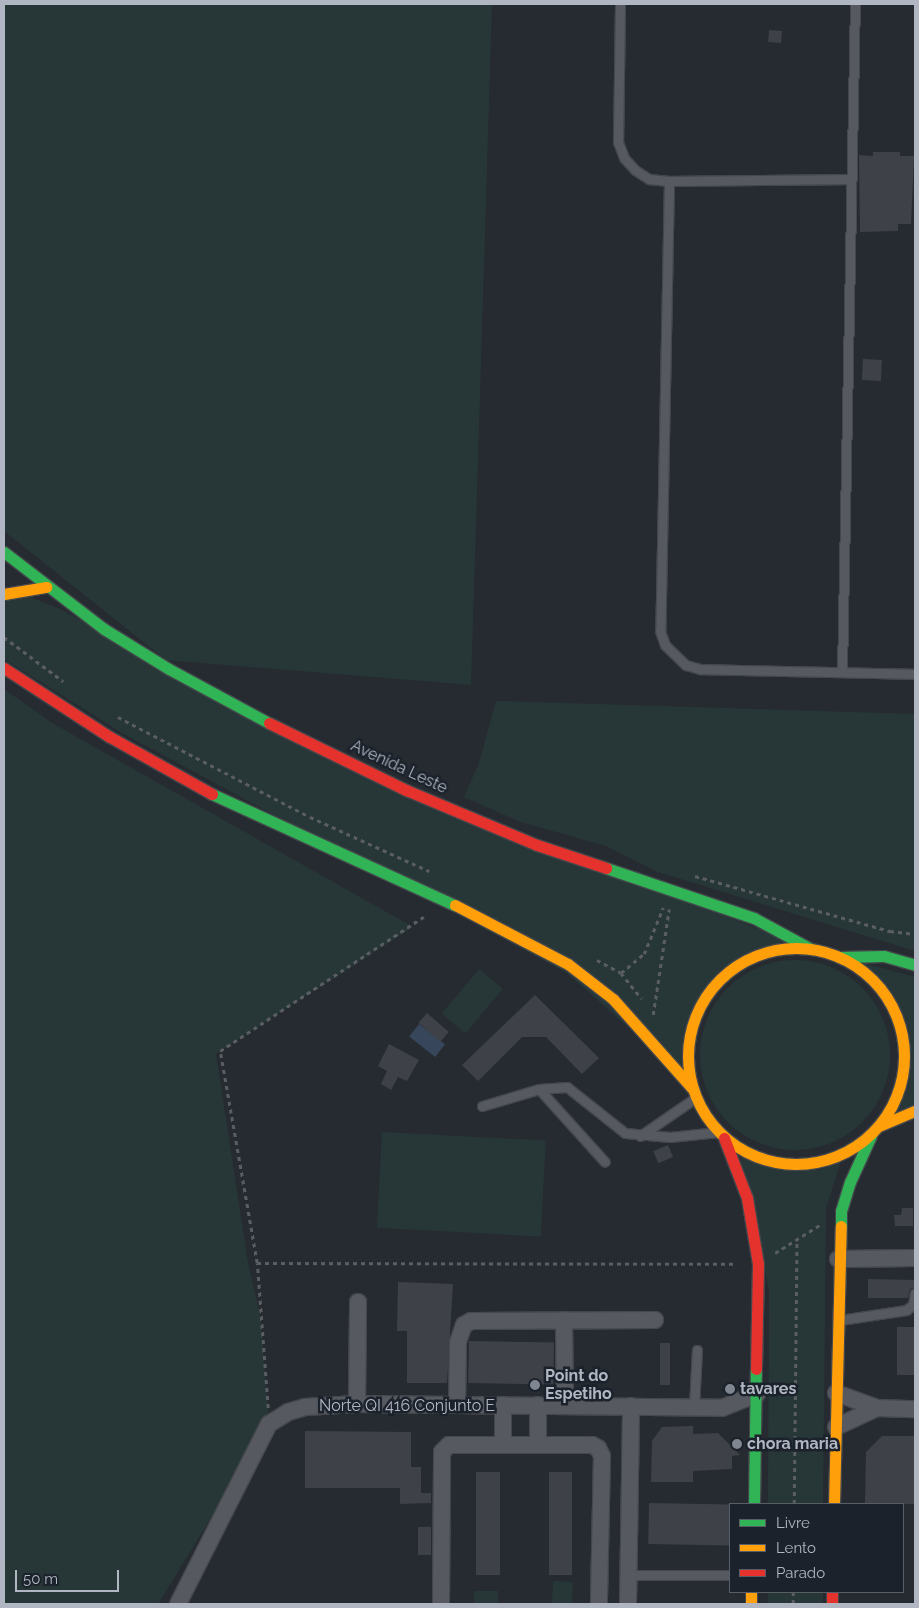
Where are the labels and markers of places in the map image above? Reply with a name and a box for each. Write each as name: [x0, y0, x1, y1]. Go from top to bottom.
place label: Point do Espetiho: [545, 1366, 612, 1404]
marker: Point do Espetiho: [529, 1379, 541, 1391]
place label: tavares: [740, 1379, 796, 1399]
marker: tavares: [724, 1383, 736, 1395]
place label: chora maria: [747, 1434, 838, 1454]
marker: chora maria: [731, 1438, 743, 1450]

